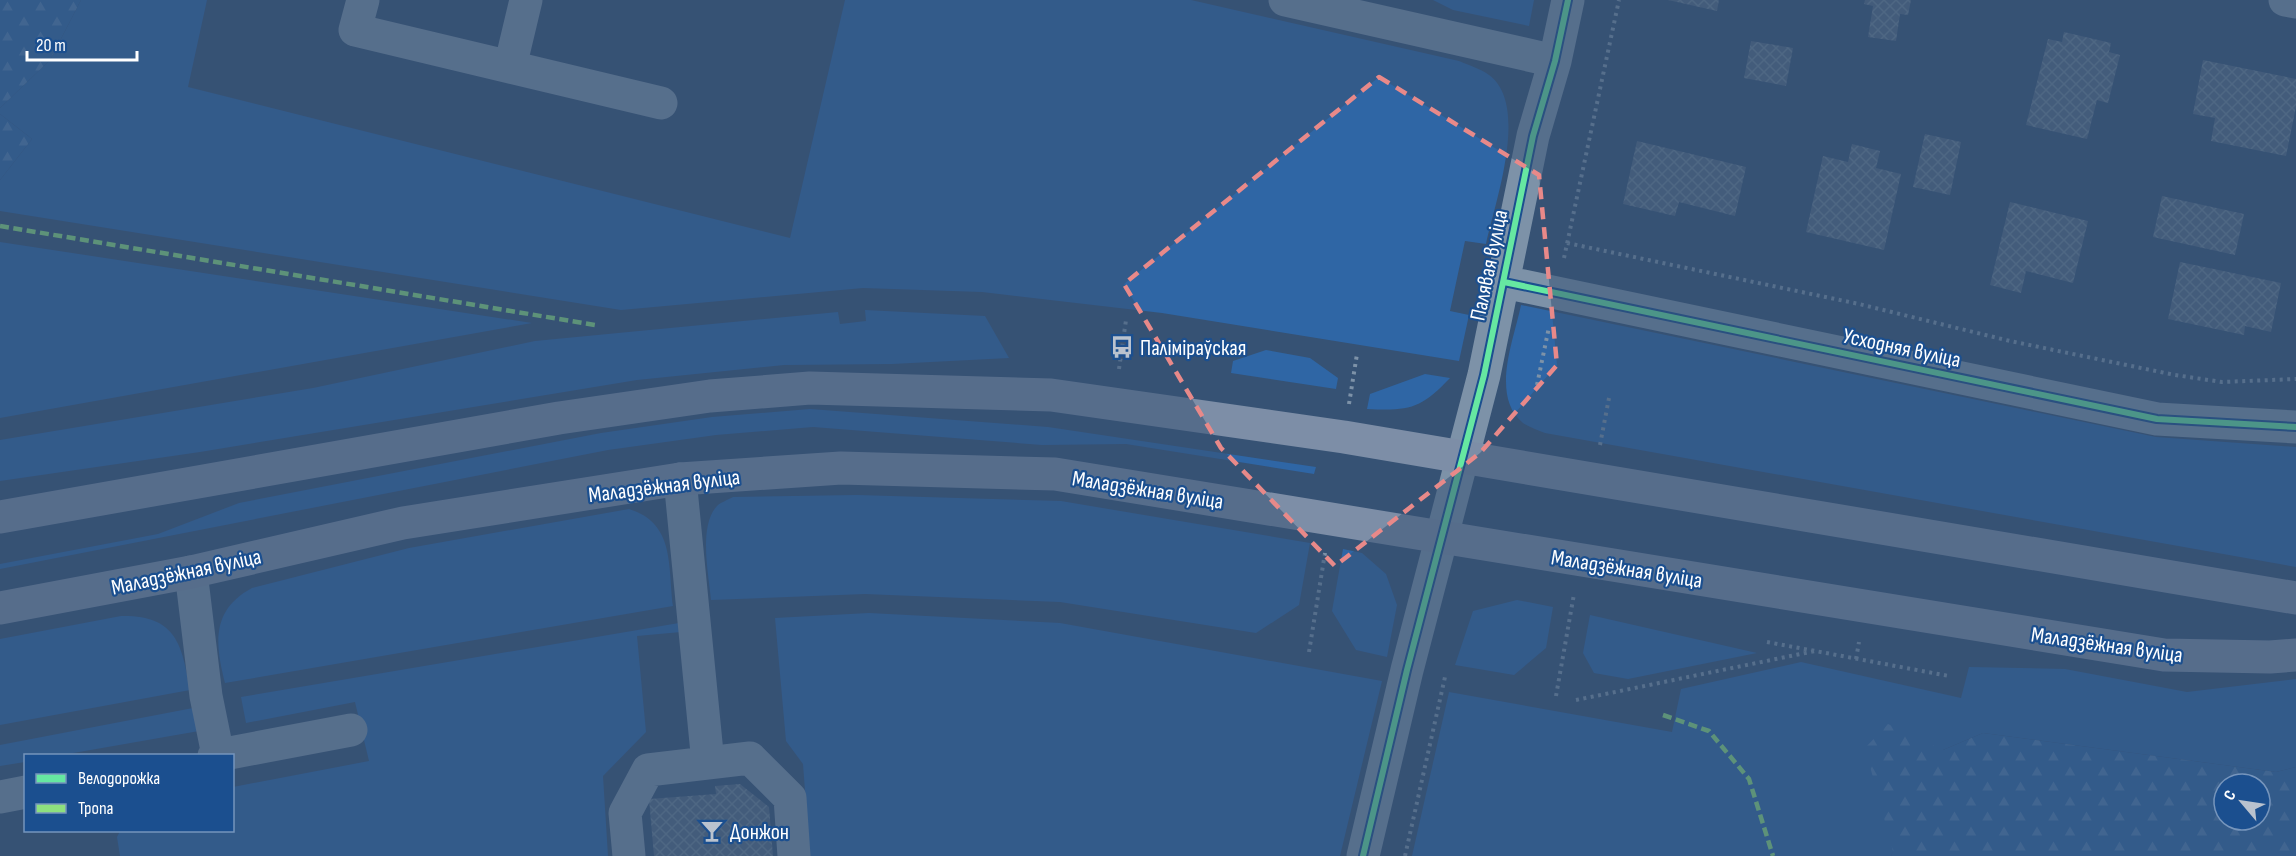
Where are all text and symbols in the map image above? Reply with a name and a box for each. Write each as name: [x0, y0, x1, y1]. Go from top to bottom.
scale bar: [27, 24, 136, 62]
text: 20 m: [36, 35, 66, 56]
street label: Палявая вуліца: [1465, 207, 1514, 323]
street label: Усходняя вуліца: [1840, 323, 1963, 374]
bus stop icon: Паліміраўская: [1109, 334, 1135, 360]
place label: Паліміраўская: [1140, 335, 1246, 362]
street label: Маладзёжная вуліца: [587, 464, 742, 509]
street label: Маладзёжная вуліца: [1070, 465, 1225, 516]
street label: Маладзёжная вуліца: [109, 543, 264, 602]
street label: Маладзёжная вуліца: [1549, 544, 1704, 595]
street label: Маладзёжная вуліца: [2029, 621, 2184, 669]
legend: [24, 754, 234, 832]
text: Велодорожка: [78, 768, 160, 789]
north arrow: [2212, 772, 2272, 832]
text: С: [2220, 787, 2240, 804]
text: Тропа: [78, 798, 114, 819]
bar icon: Донжон: [699, 818, 725, 844]
place label: Донжон: [730, 819, 789, 846]

